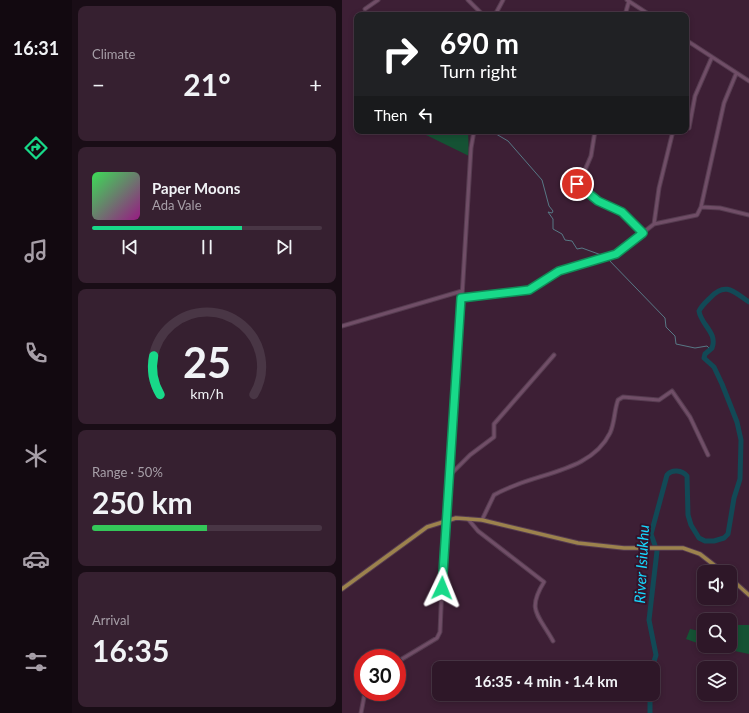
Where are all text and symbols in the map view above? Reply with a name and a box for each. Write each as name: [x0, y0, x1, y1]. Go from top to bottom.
text: 690 m: [440, 26, 519, 60]
icon: right: [374, 28, 426, 80]
text: 16:31: [13, 37, 59, 59]
text: Climate: [92, 46, 135, 62]
text: Turn right: [440, 60, 517, 82]
text: 21°: [183, 66, 231, 102]
text: −: [92, 71, 105, 98]
text: +: [309, 71, 322, 98]
icon: left: [415, 104, 437, 126]
text: Then: [374, 106, 407, 124]
icon: directions: [22, 134, 50, 162]
pin: [560, 167, 594, 201]
icon: arrive: [566, 173, 588, 195]
text: Paper Moons: [152, 179, 240, 197]
text: Ada Vale: [152, 197, 202, 213]
icon: previous: [119, 236, 141, 258]
icon: pause: [196, 236, 218, 258]
icon: next: [273, 236, 295, 258]
icon: music: [22, 237, 50, 265]
text: 25: [183, 336, 231, 386]
icon: phone: [22, 339, 50, 367]
text: km/h: [190, 384, 224, 401]
icon: climate: [22, 442, 50, 470]
text: Range · 50%: [92, 464, 163, 480]
text: 250 km: [92, 484, 193, 520]
water label: River Isiukhu: [630, 524, 652, 604]
icon: car: [22, 545, 50, 573]
map controls: [697, 565, 737, 701]
button: sound: [697, 565, 737, 605]
position arrow: [421, 567, 463, 609]
text: Arrival: [92, 612, 129, 628]
button: search: [697, 613, 737, 653]
text: 16:35: [92, 632, 169, 668]
icon: filters: [22, 648, 50, 676]
speed limit sign: 30: [354, 649, 406, 701]
button: layers: [697, 661, 737, 701]
text: 16:35 · 4 min · 1.4 km: [474, 672, 618, 690]

